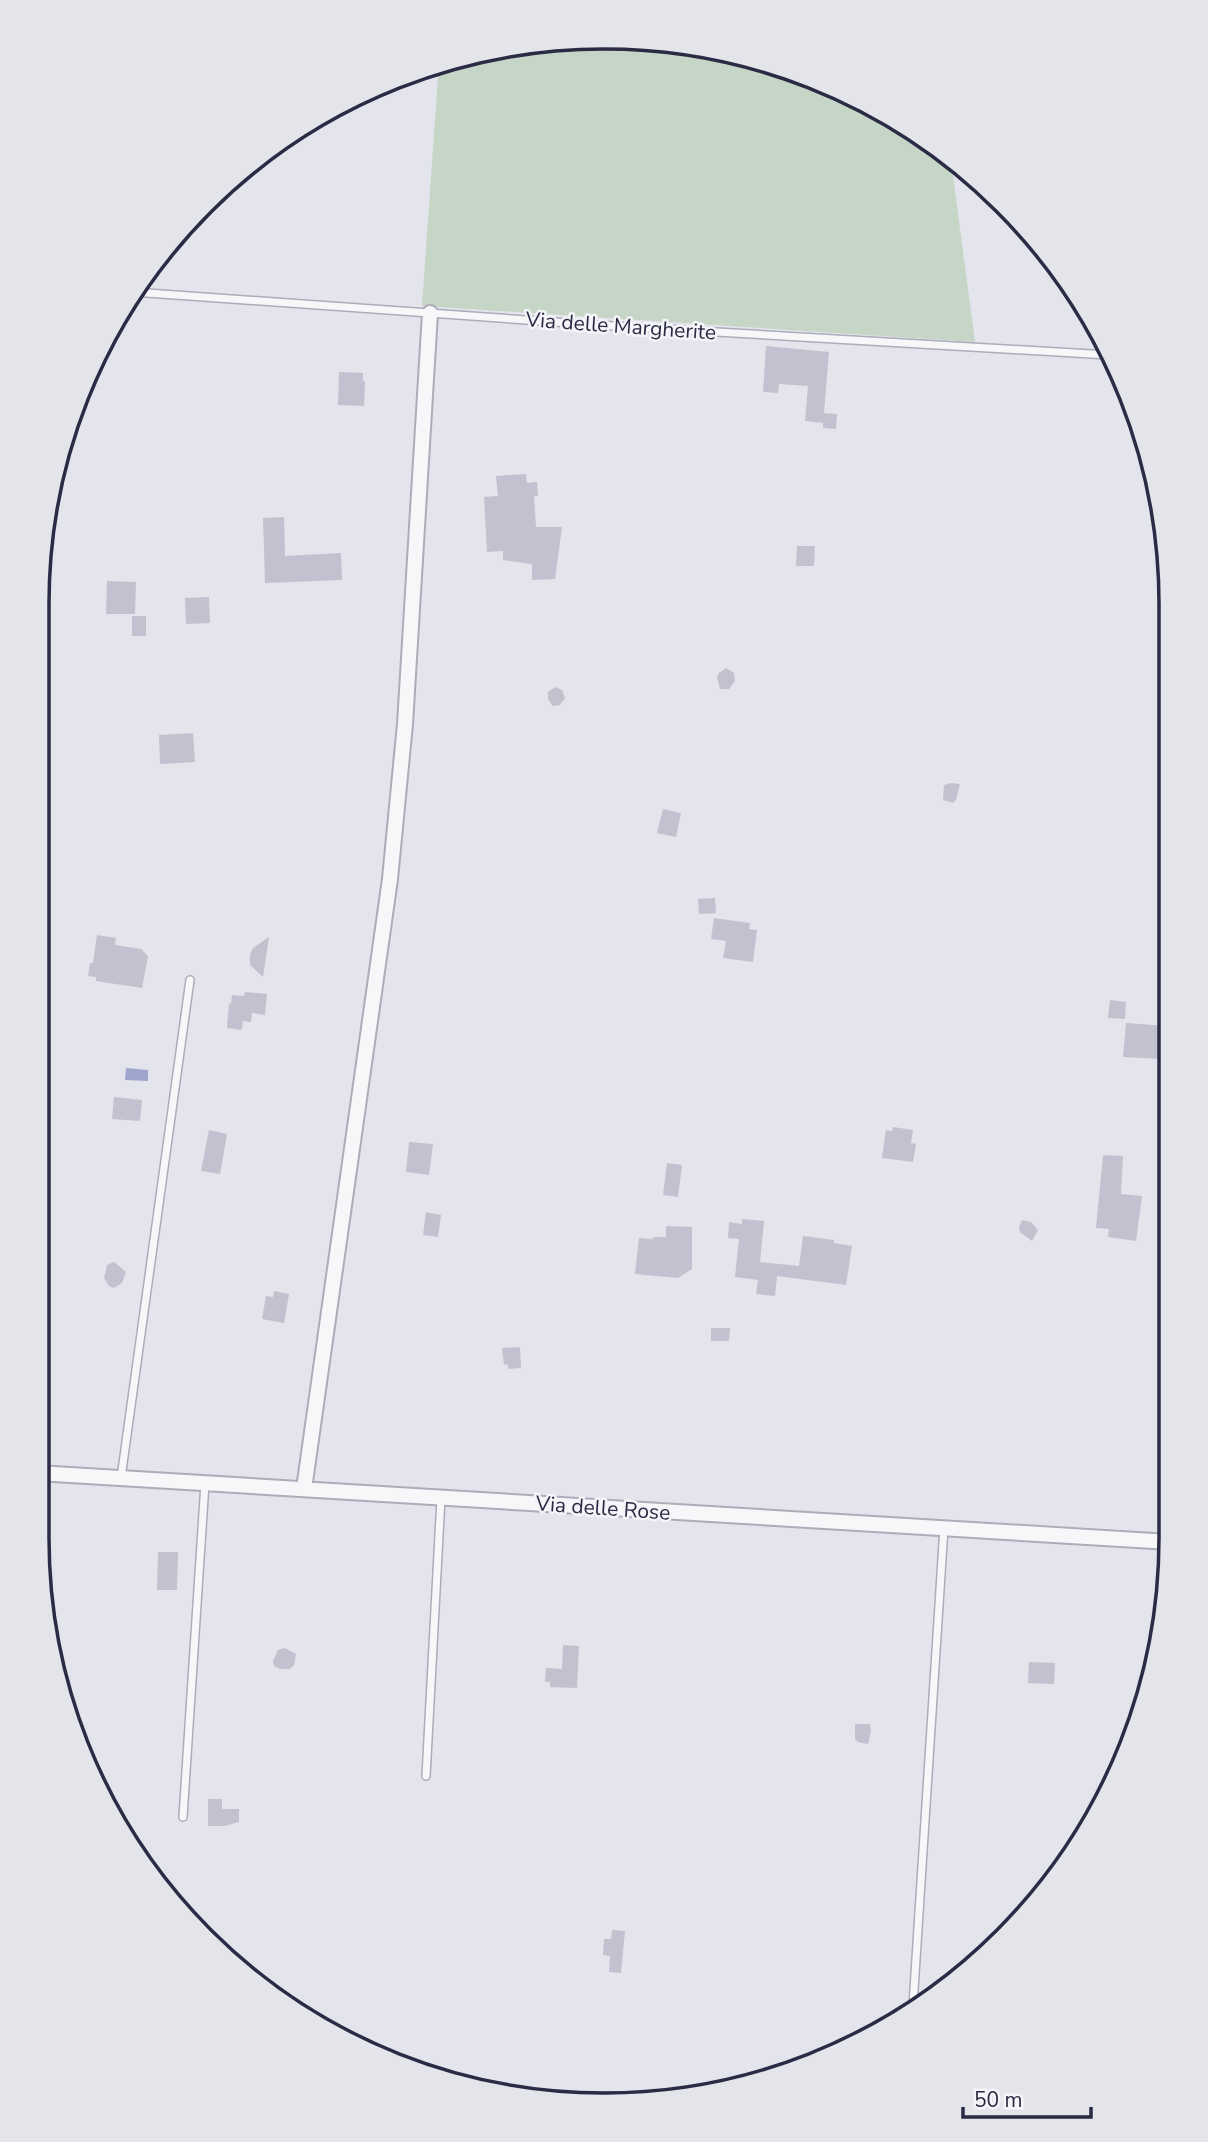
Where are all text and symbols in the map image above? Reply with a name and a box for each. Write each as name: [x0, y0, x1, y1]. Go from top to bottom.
street label: Via delle Margherite: [524, 305, 717, 347]
street label: Via delle Rose: [534, 1489, 671, 1527]
scale bar: [963, 2076, 1091, 2120]
text: 50 m: [974, 2086, 1023, 2114]

